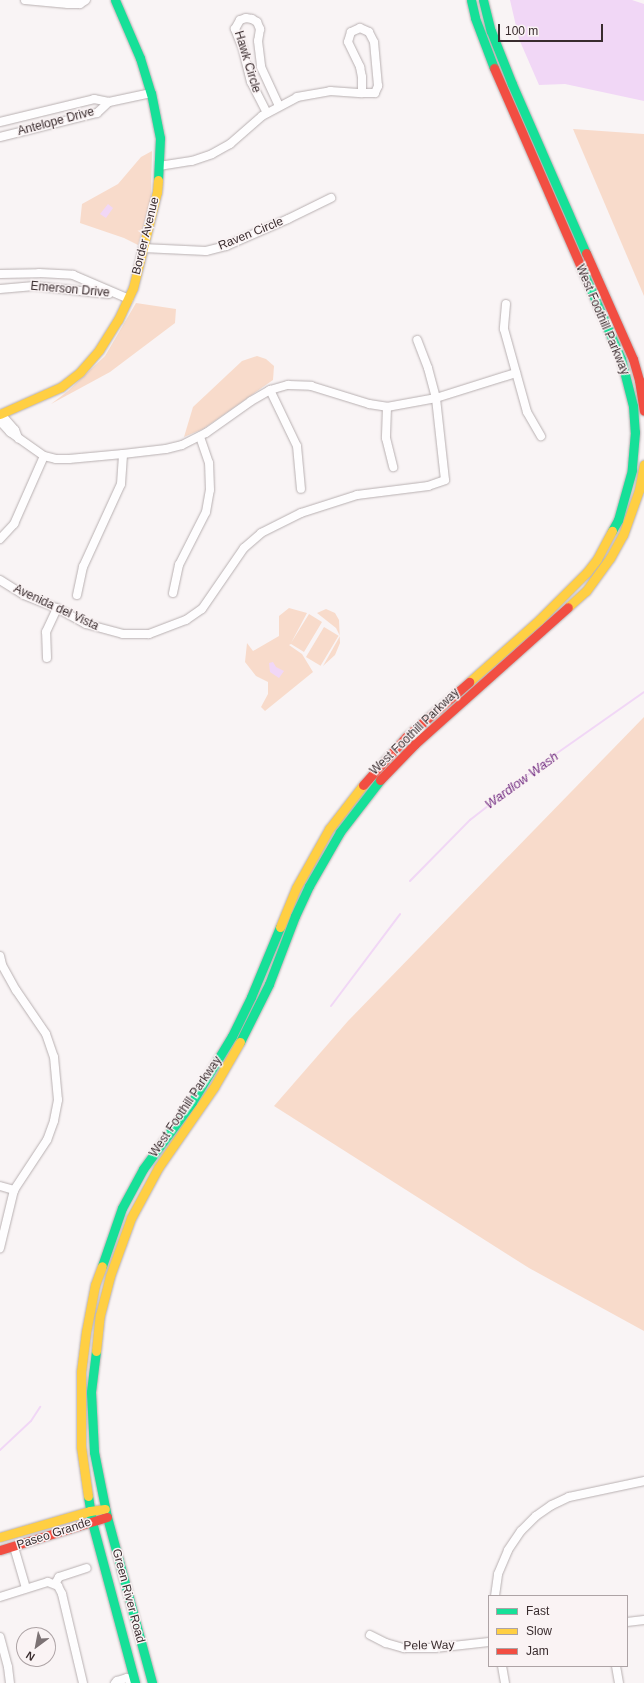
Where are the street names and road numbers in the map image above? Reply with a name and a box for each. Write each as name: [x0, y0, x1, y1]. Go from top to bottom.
street label: Hawk Circle: [231, 29, 263, 95]
street label: Antelope Drive: [16, 105, 96, 139]
street label: Border Avenue: [129, 196, 163, 276]
street label: Raven Circle: [216, 214, 286, 254]
street label: West Foothill Parkway: [572, 263, 632, 377]
street label: Emerson Drive: [30, 279, 110, 301]
street label: Avenida del Vista: [11, 582, 101, 634]
street label: West Foothill Parkway: [367, 686, 463, 778]
street label: West Foothill Parkway: [147, 1054, 225, 1160]
street label: Paseo Grande: [15, 1515, 93, 1553]
street label: Green River Road: [109, 1547, 147, 1645]
street label: Pele Way: [403, 1638, 455, 1654]

